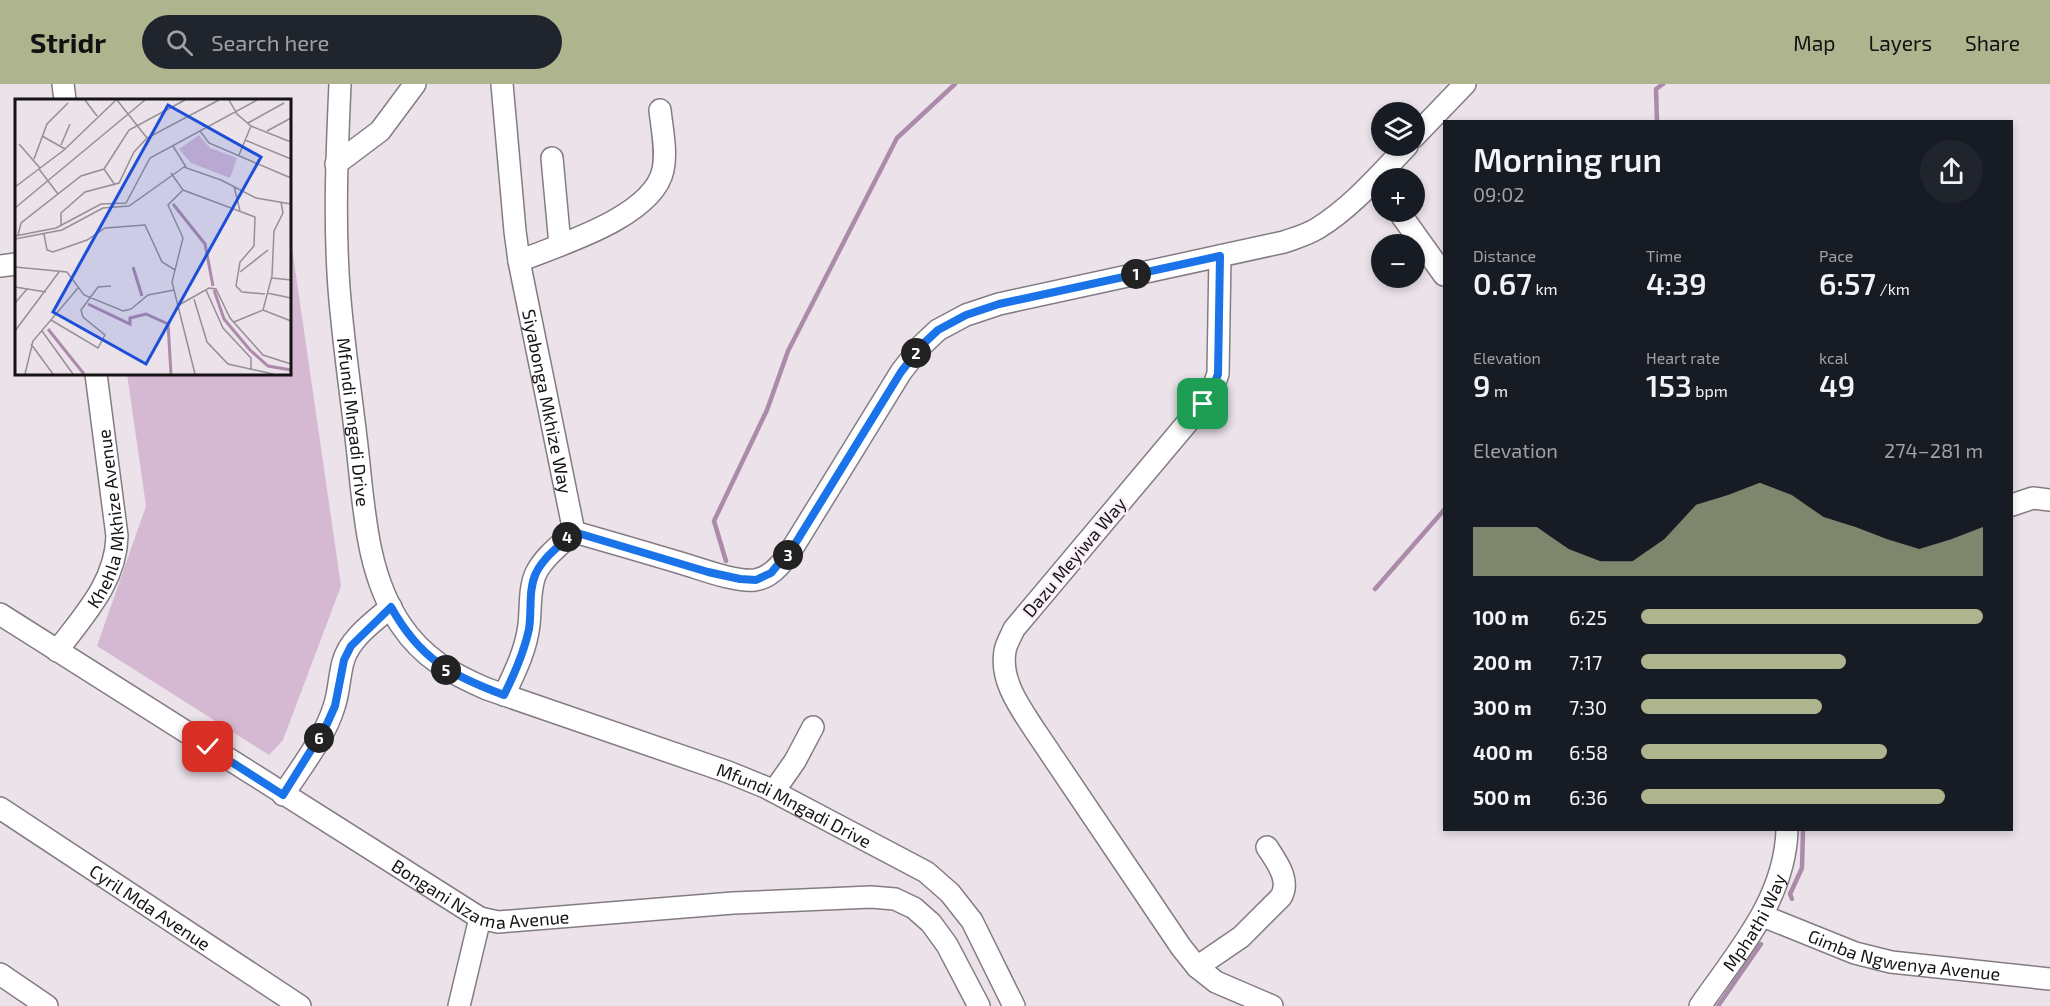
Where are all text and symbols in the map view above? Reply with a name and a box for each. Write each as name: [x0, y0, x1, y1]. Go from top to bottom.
search box: [142, 15, 562, 69]
text: Stridr: [30, 25, 106, 59]
icon: search: [163, 26, 196, 59]
text: Search here: [211, 29, 329, 55]
text: Map: [1793, 30, 1835, 55]
text: Layers: [1868, 30, 1932, 55]
text: Share: [1965, 30, 2020, 55]
inset map: [15, 99, 291, 375]
map controls: [1371, 102, 1425, 288]
button: layers: [1371, 102, 1425, 156]
text: Morning run: [1473, 139, 1662, 179]
button: share: [1920, 140, 1983, 203]
button: +: [1371, 168, 1425, 222]
text: 09:02: [1473, 182, 1525, 206]
button: −: [1371, 234, 1425, 288]
text: Distance: [1473, 246, 1536, 265]
text: Time: [1646, 246, 1682, 265]
text: Pace: [1819, 246, 1853, 265]
pin: 1: [1121, 259, 1151, 289]
text: 1: [1133, 264, 1139, 283]
text: 0.67: [1473, 265, 1532, 301]
text: 4:39: [1646, 265, 1707, 301]
text: 6:57: [1819, 265, 1876, 301]
text: km: [1532, 279, 1558, 298]
text: /km: [1876, 279, 1910, 298]
street label: Siyabonga Mkhize Way: [518, 307, 577, 496]
street label: Mfundi Mngadi Drive: [333, 336, 374, 508]
pin: 2: [901, 338, 931, 368]
text: 2: [911, 343, 921, 362]
text: Elevation: [1473, 348, 1541, 367]
text: Heart rate: [1646, 348, 1720, 367]
text: kcal: [1819, 348, 1848, 367]
text: 9: [1473, 367, 1490, 403]
text: 153: [1646, 367, 1692, 403]
text: 49: [1819, 367, 1855, 403]
pin: [1177, 378, 1228, 429]
text: m: [1490, 381, 1508, 400]
text: bpm: [1692, 381, 1728, 400]
icon: arrive: [1186, 387, 1219, 420]
street label: Khehla Mkhize Avenue: [82, 428, 128, 612]
text: Elevation: [1473, 438, 1558, 462]
text: 274–281 m: [1884, 438, 1983, 462]
street label: Dazu Meyiwa Way: [1018, 492, 1131, 621]
pin: 4: [552, 522, 582, 552]
text: 4: [562, 527, 572, 546]
pin: 3: [773, 540, 803, 570]
text: 3: [783, 545, 793, 564]
text: 100 m: [1473, 605, 1529, 629]
text: 6:25: [1569, 605, 1607, 629]
text: 200 m: [1473, 650, 1532, 674]
text: 7:17: [1569, 650, 1602, 674]
pin: 5: [431, 655, 461, 685]
text: 5: [442, 660, 450, 679]
text: 300 m: [1473, 695, 1532, 719]
text: 7:30: [1569, 695, 1607, 719]
pin: [182, 721, 233, 772]
pin: 6: [304, 723, 334, 753]
text: 6: [314, 728, 324, 747]
icon: check: [191, 730, 224, 763]
text: 400 m: [1473, 740, 1533, 764]
text: 6:58: [1569, 740, 1608, 764]
street label: Mfundi Mngadi Drive: [714, 758, 875, 852]
text: 500 m: [1473, 785, 1531, 809]
text: 6:36: [1569, 785, 1608, 809]
street label: Bongani Nzama Avenue: [388, 854, 570, 933]
street label: Cyril Mda Avenue: [86, 859, 215, 955]
street label: Mphathi Way: [1718, 871, 1790, 975]
street label: Gimba Ngwenya Avenue: [1805, 924, 2002, 985]

